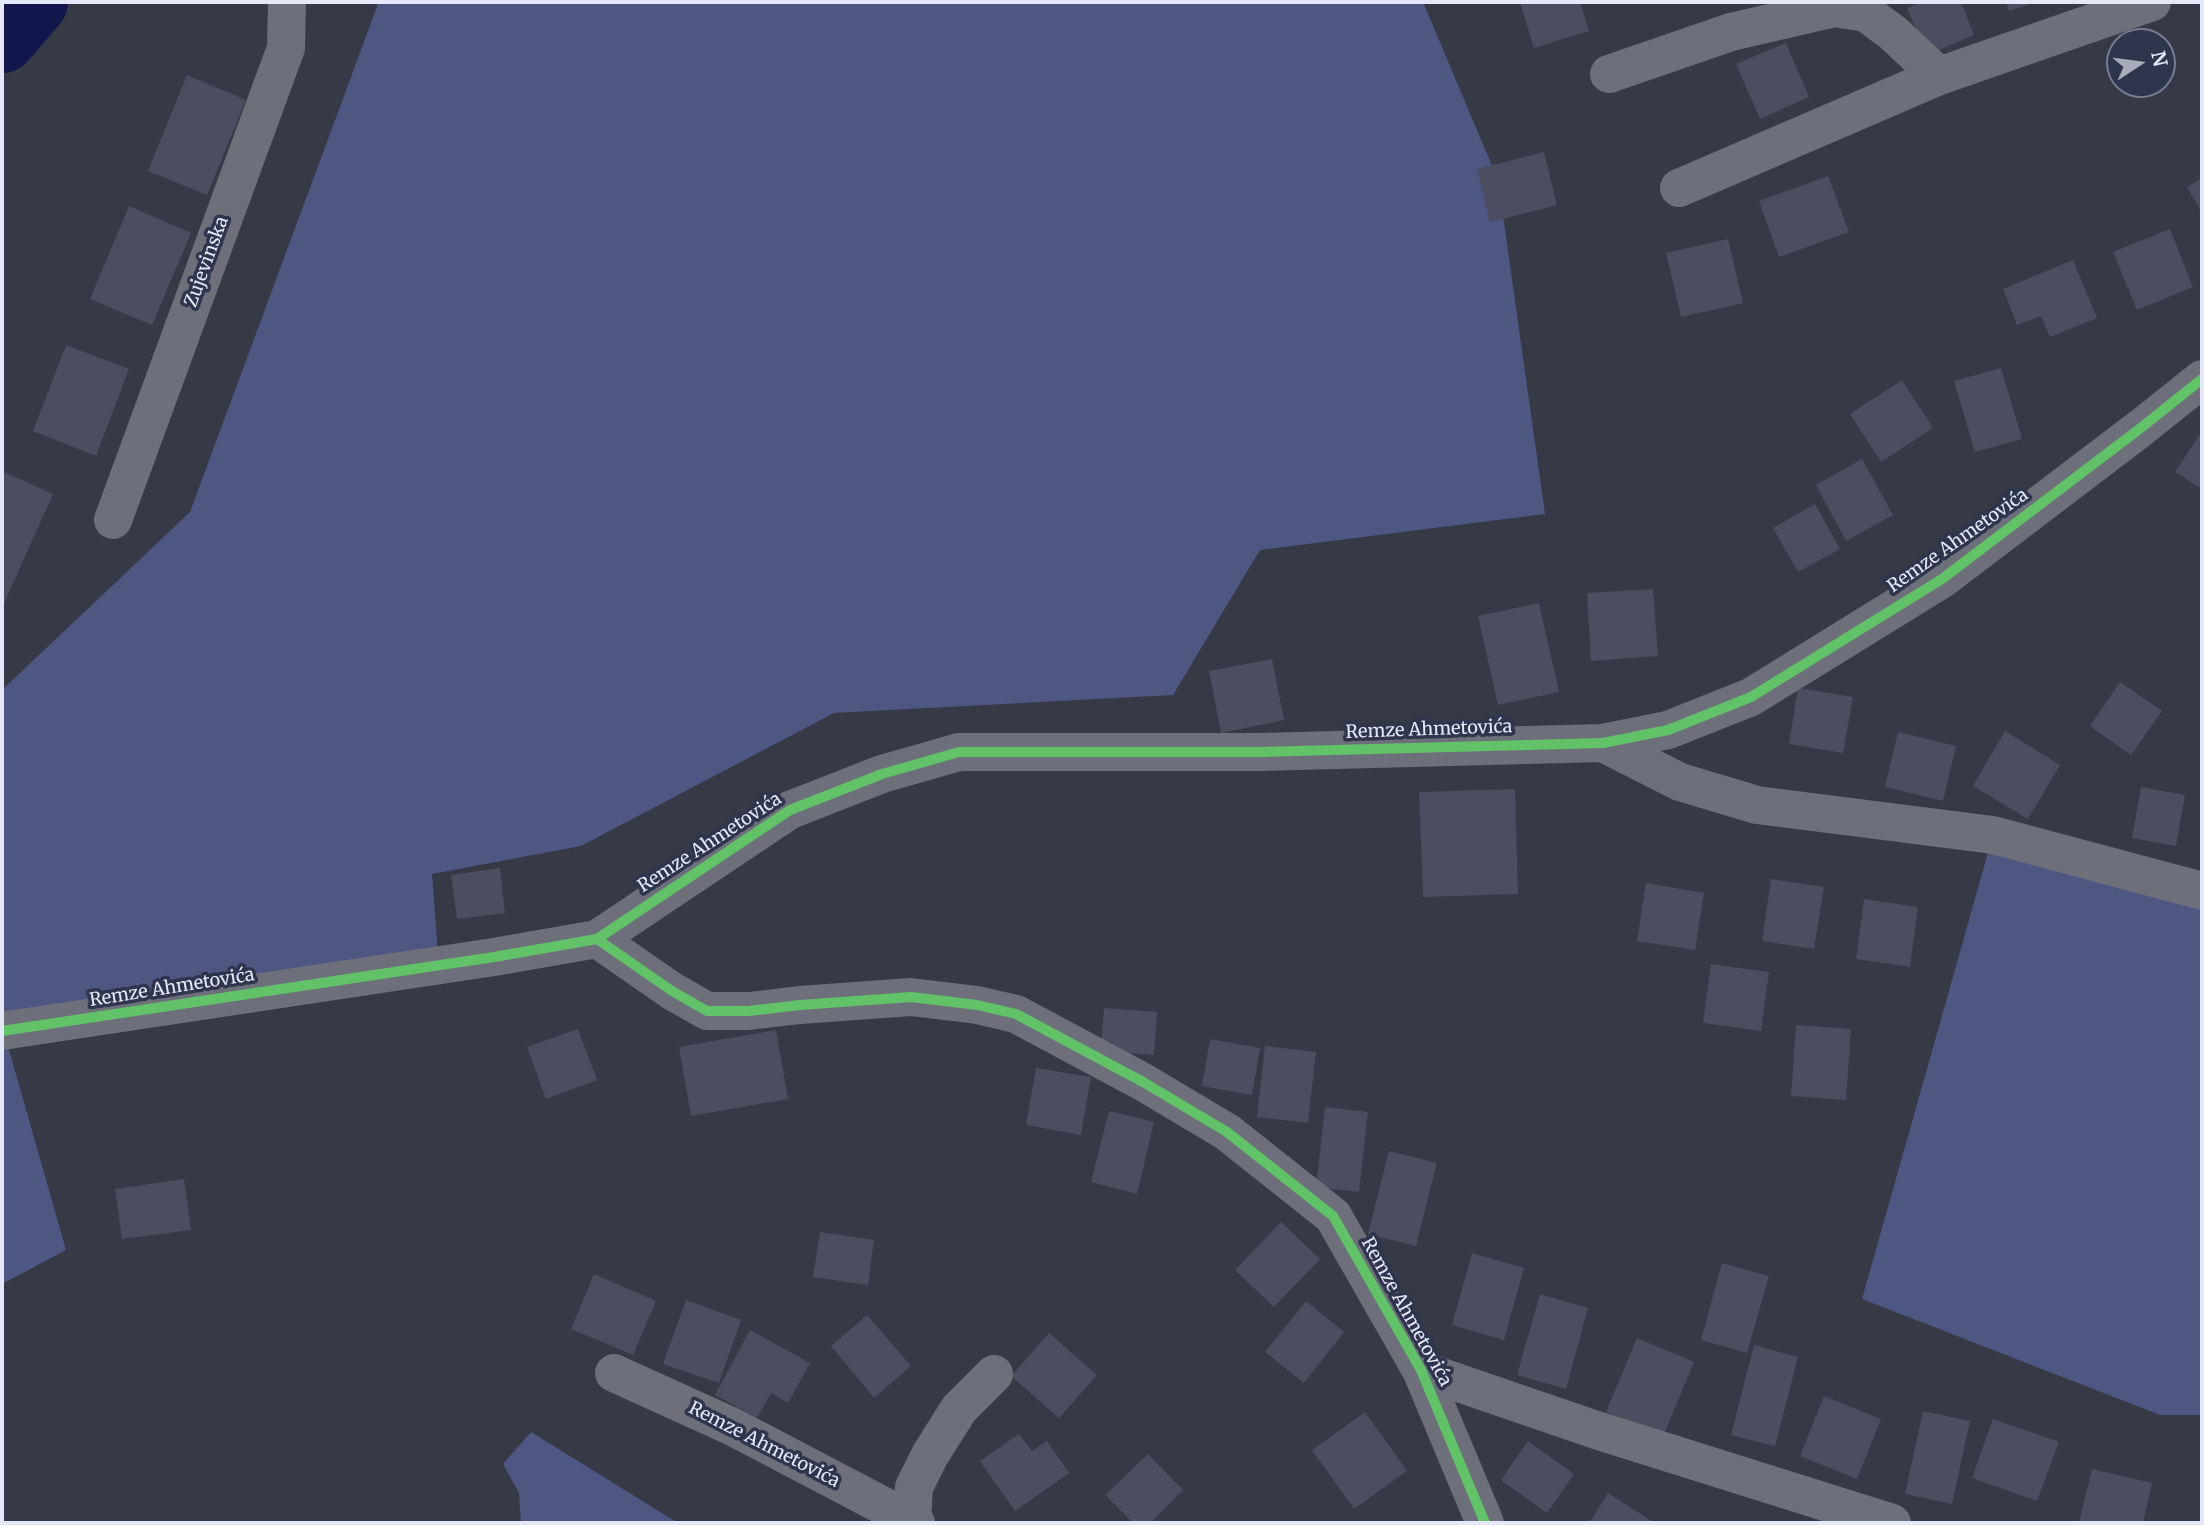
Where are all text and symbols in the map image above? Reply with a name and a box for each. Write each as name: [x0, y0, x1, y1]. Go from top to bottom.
north arrow: [2106, 28, 2176, 98]
text: N: [2146, 49, 2173, 69]
street label: Zujevinska: [181, 214, 233, 310]
street label: Remze Ahmetovića: [1884, 484, 2032, 598]
street label: Remze Ahmetovića: [1345, 716, 1513, 744]
street label: Remze Ahmetovića: [634, 789, 786, 897]
street label: Remze Ahmetovića: [88, 964, 256, 1012]
street label: Remze Ahmetovića: [1356, 1234, 1456, 1390]
street label: Remze Ahmetovića: [685, 1398, 843, 1492]

